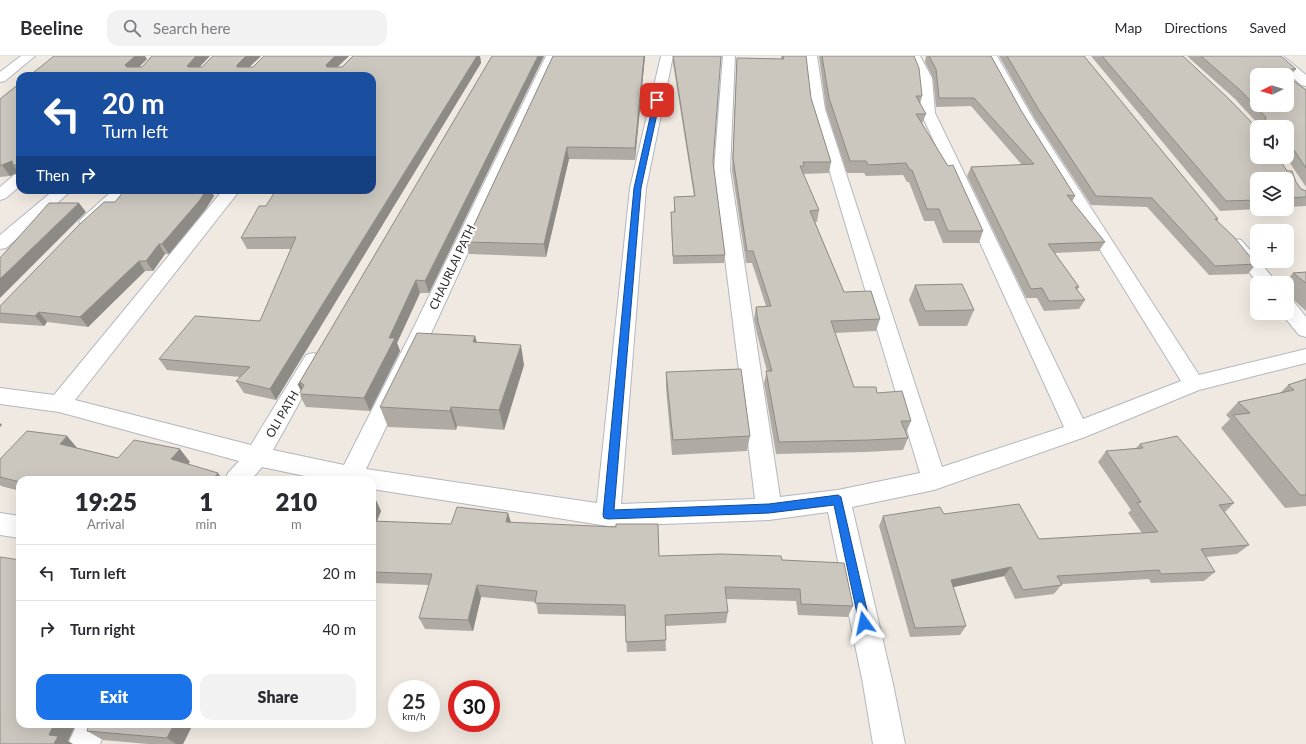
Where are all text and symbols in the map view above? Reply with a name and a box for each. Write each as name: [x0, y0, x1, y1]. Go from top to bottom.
search box: [107, 10, 387, 46]
text: Beeline: [20, 16, 83, 39]
icon: search: [121, 17, 143, 39]
text: Search here: [153, 19, 230, 37]
text: Map: [1115, 19, 1142, 36]
text: Directions: [1164, 19, 1227, 36]
text: Saved: [1249, 19, 1286, 36]
north arrow: [1250, 68, 1294, 112]
map controls: [1250, 68, 1294, 320]
pin: [640, 83, 674, 117]
text: 20 m: [102, 86, 165, 120]
icon: left: [36, 88, 88, 140]
icon: arrive: [646, 89, 668, 111]
text: Turn left: [102, 120, 168, 142]
button: sound: [1250, 120, 1294, 164]
icon: right: [77, 164, 99, 186]
text: Then: [36, 166, 69, 184]
button: layers: [1250, 172, 1294, 216]
street label: CHAURLAI PATH: [426, 222, 478, 312]
button: +: [1250, 224, 1294, 268]
button: −: [1250, 276, 1294, 320]
street label: OLI PATH: [262, 388, 302, 440]
text: 19:25: [75, 487, 137, 516]
text: 1: [199, 487, 213, 516]
text: 210: [275, 487, 317, 516]
text: Arrival: [87, 516, 125, 532]
text: min: [196, 516, 217, 532]
text: m: [291, 516, 302, 532]
icon: left: [36, 562, 58, 584]
text: Turn left: [70, 564, 126, 582]
text: 20 m: [322, 564, 356, 582]
position arrow: [843, 602, 885, 644]
icon: right: [36, 618, 58, 640]
text: Turn right: [70, 620, 135, 638]
text: 40 m: [322, 620, 356, 638]
button: Exit: [36, 674, 192, 720]
button: Share: [200, 674, 356, 720]
speed limit sign: 30: [448, 680, 500, 732]
text: 25: [402, 689, 426, 713]
text: km/h: [402, 710, 426, 722]

